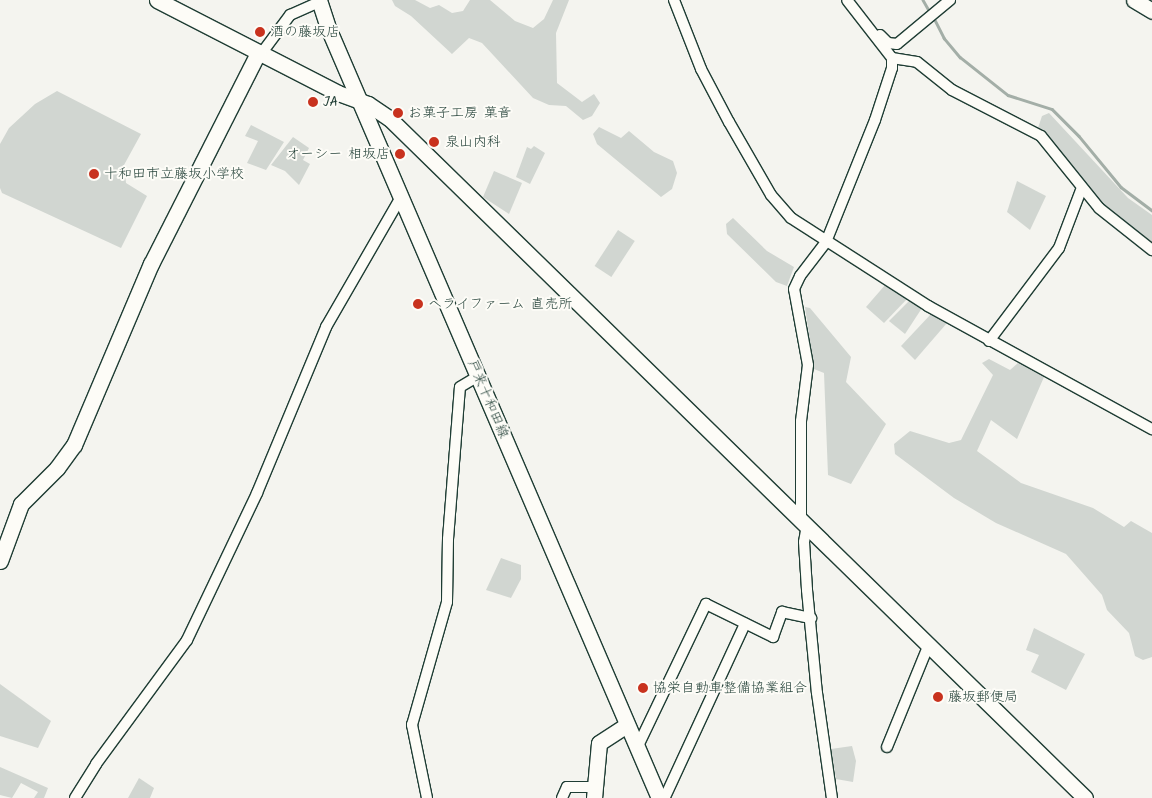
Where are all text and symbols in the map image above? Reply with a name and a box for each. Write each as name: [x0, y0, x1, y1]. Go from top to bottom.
place label: 酒の藤坂店: [270, 24, 340, 40]
marker: 酒の藤坂店: [254, 26, 266, 38]
place label: JA: [323, 94, 338, 110]
marker: JA: [307, 96, 319, 108]
place label: お菓子工房 菓音: [408, 105, 512, 121]
marker: お菓子工房 菓音: [392, 107, 404, 119]
place label: 泉山内科: [445, 134, 501, 150]
marker: 泉山内科: [427, 135, 441, 149]
place label: オーシー 相坂店: [286, 146, 390, 162]
marker: オーシー 相坂店: [394, 148, 406, 160]
place label: 十和田市立藤坂小学校: [104, 166, 244, 182]
marker: 十和田市立藤坂小学校: [88, 168, 100, 180]
place label: ヘライファーム 直売所: [428, 296, 574, 312]
marker: ヘライファーム 直売所: [412, 298, 424, 310]
street label: 戸来十和田線: [464, 357, 512, 441]
place label: 協栄自動車整備協業組合: [653, 680, 807, 696]
marker: 協栄自動車整備協業組合: [637, 682, 649, 694]
place label: 藤坂郵便局: [948, 689, 1018, 705]
marker: 藤坂郵便局: [932, 691, 944, 703]

